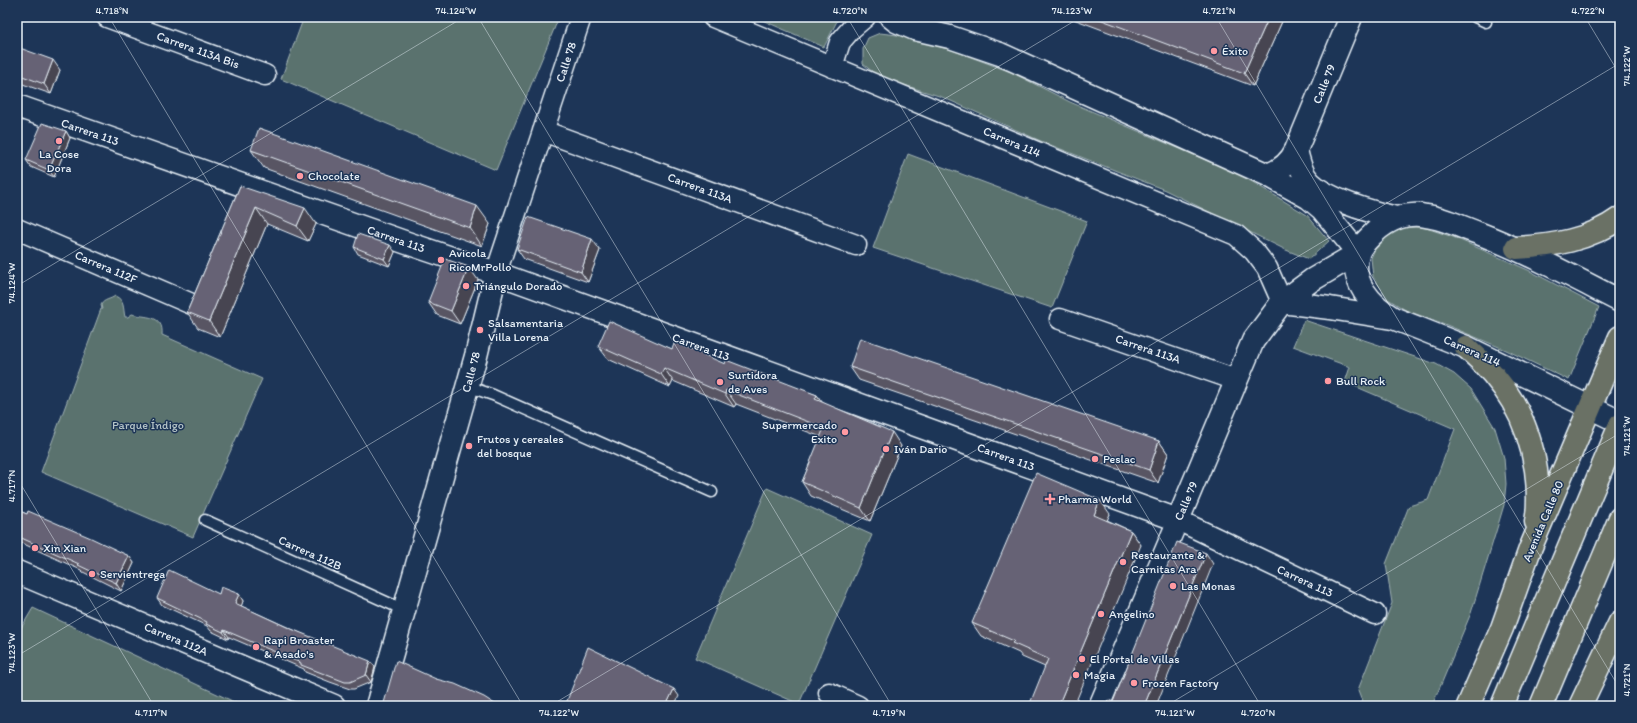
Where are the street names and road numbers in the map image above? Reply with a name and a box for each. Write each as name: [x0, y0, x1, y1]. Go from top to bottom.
street label: Carrera 113A Bis: [155, 29, 241, 71]
street label: Calle 78: [553, 40, 579, 84]
street label: Calle 79: [1310, 62, 1338, 106]
street label: Carrera 113: [59, 116, 121, 149]
street label: Carrera 114: [981, 124, 1043, 160]
street label: Carrera 113A: [666, 170, 735, 206]
street label: Carrera 113: [365, 223, 427, 256]
street label: Carrera 112F: [73, 248, 140, 287]
street label: Carrera 113: [670, 330, 732, 364]
street label: Carrera 113A: [1114, 331, 1183, 367]
street label: Carrera 114: [1441, 332, 1503, 370]
street label: Calle 78: [459, 350, 483, 394]
street label: Carrera 113: [975, 440, 1037, 474]
street label: Avenida Calle 80: [1520, 478, 1566, 564]
street label: Calle 79: [1171, 479, 1201, 523]
street label: Carrera 112B: [276, 533, 344, 573]
street label: Carrera 113: [1275, 562, 1336, 600]
street label: Carrera 112A: [142, 619, 210, 659]

